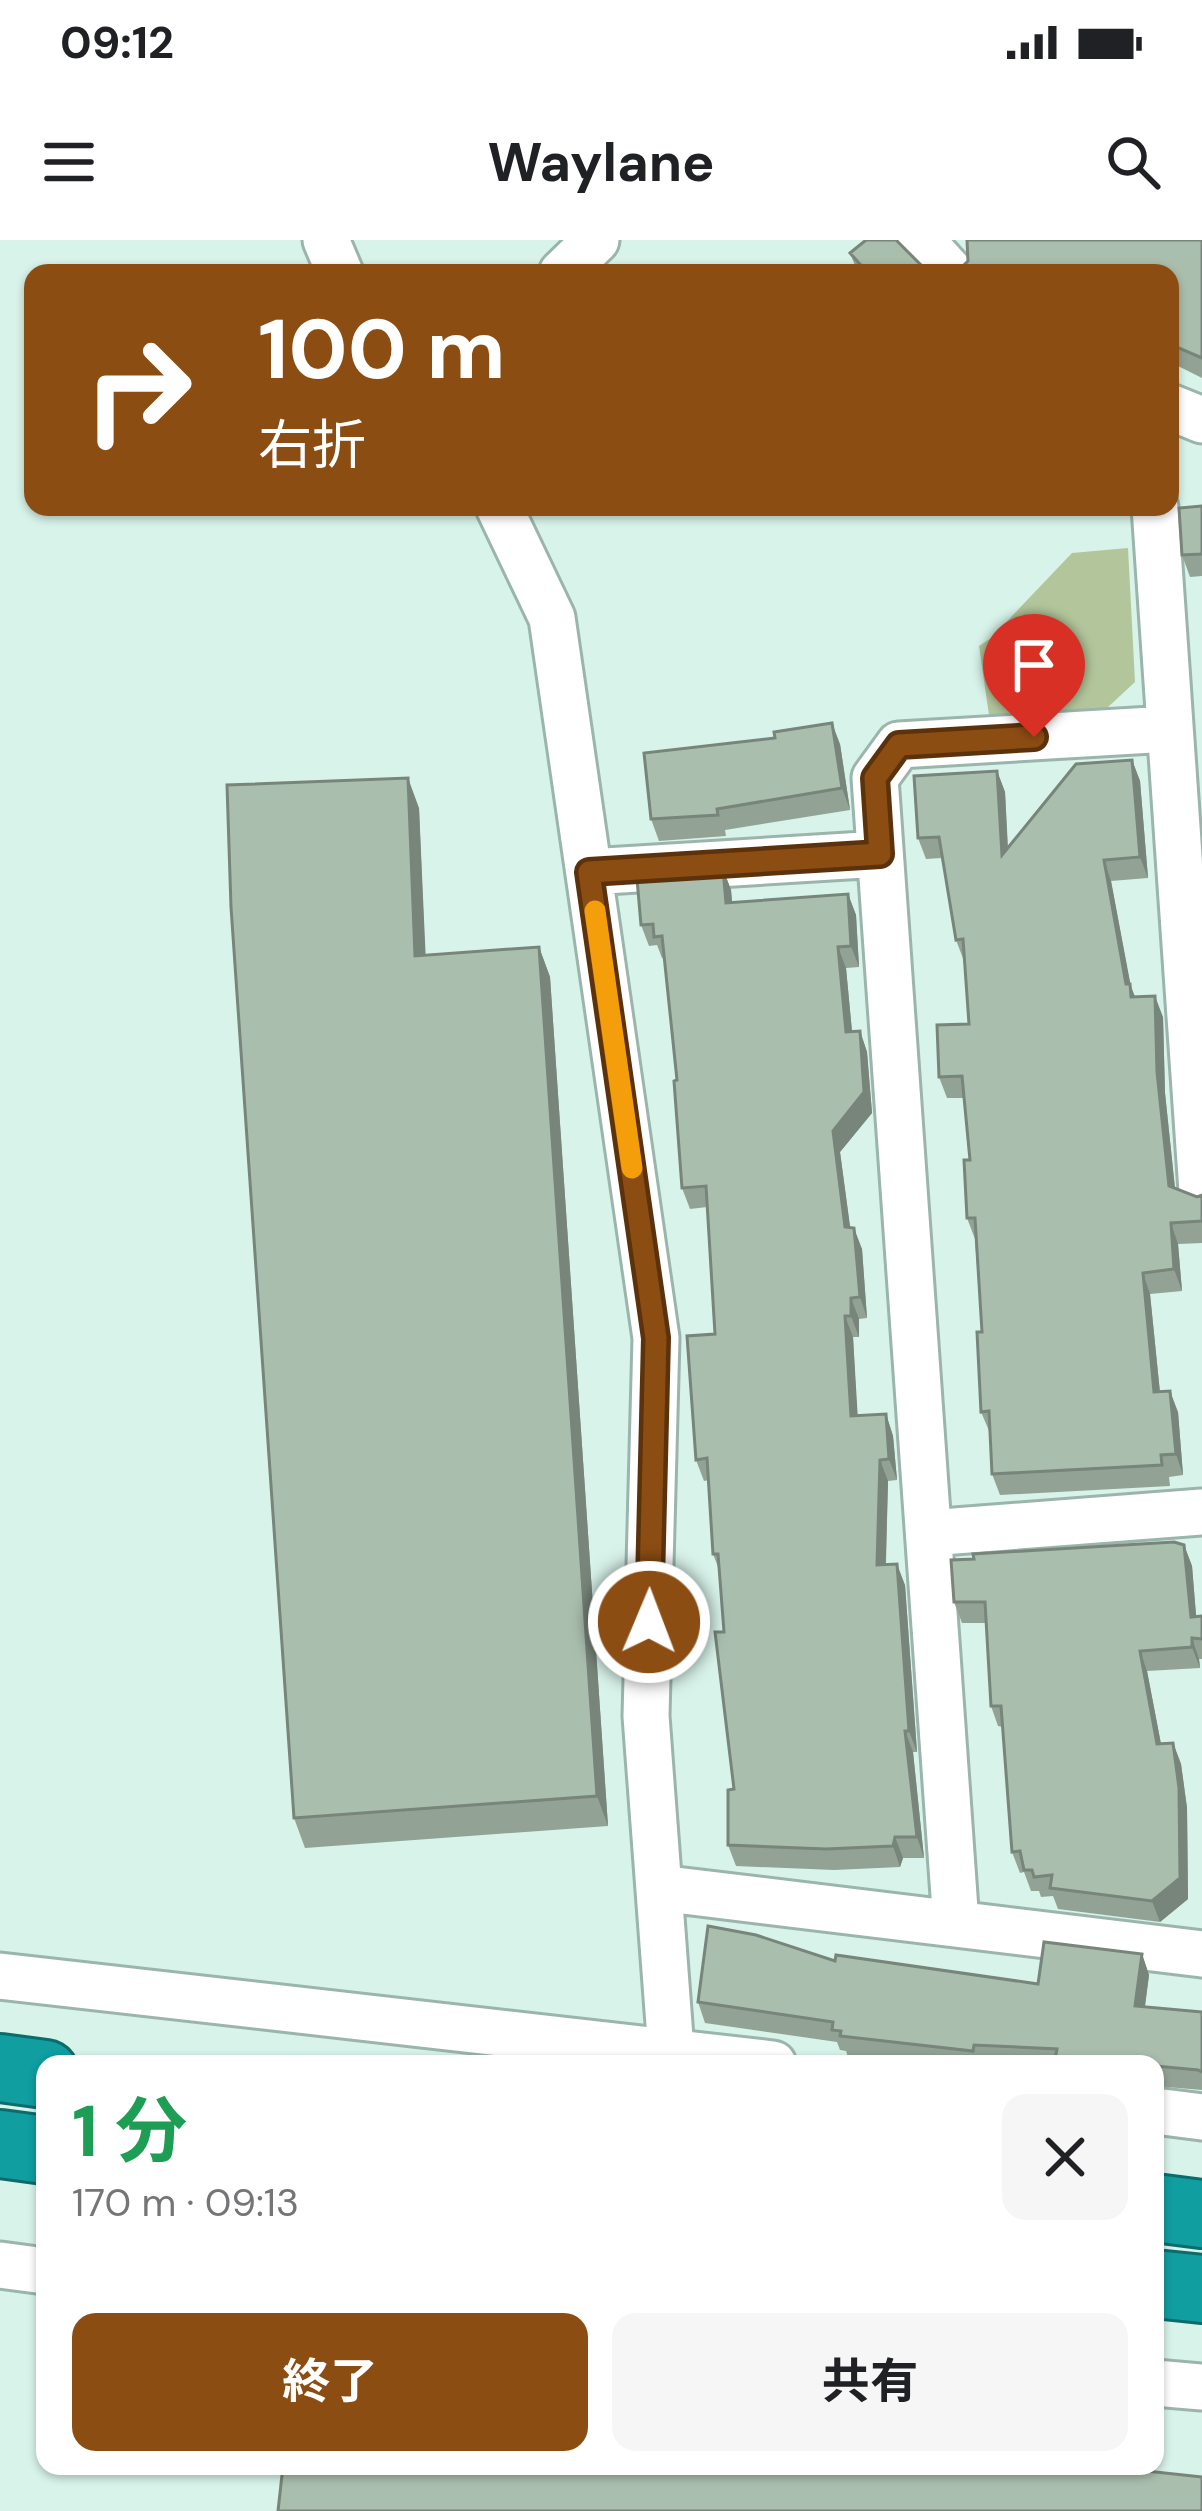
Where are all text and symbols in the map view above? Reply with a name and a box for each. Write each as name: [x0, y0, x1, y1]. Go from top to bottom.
text: 09:12: [60, 13, 174, 72]
text: Waylane: [488, 127, 714, 198]
icon: menu: [36, 129, 102, 195]
icon: search: [1100, 129, 1166, 195]
text: 100 m: [258, 295, 506, 404]
icon: right: [60, 312, 216, 468]
text: 右折: [258, 410, 366, 481]
pin: [983, 614, 1085, 737]
icon: arrive: [1001, 632, 1067, 698]
position arrow: [586, 1559, 712, 1685]
text: 1 分: [72, 2085, 187, 2178]
button: close: [1002, 2094, 1128, 2220]
text: 170 m · 09:13: [72, 2177, 299, 2228]
button: 終了: [72, 2313, 588, 2451]
button: 共有: [612, 2313, 1128, 2451]

